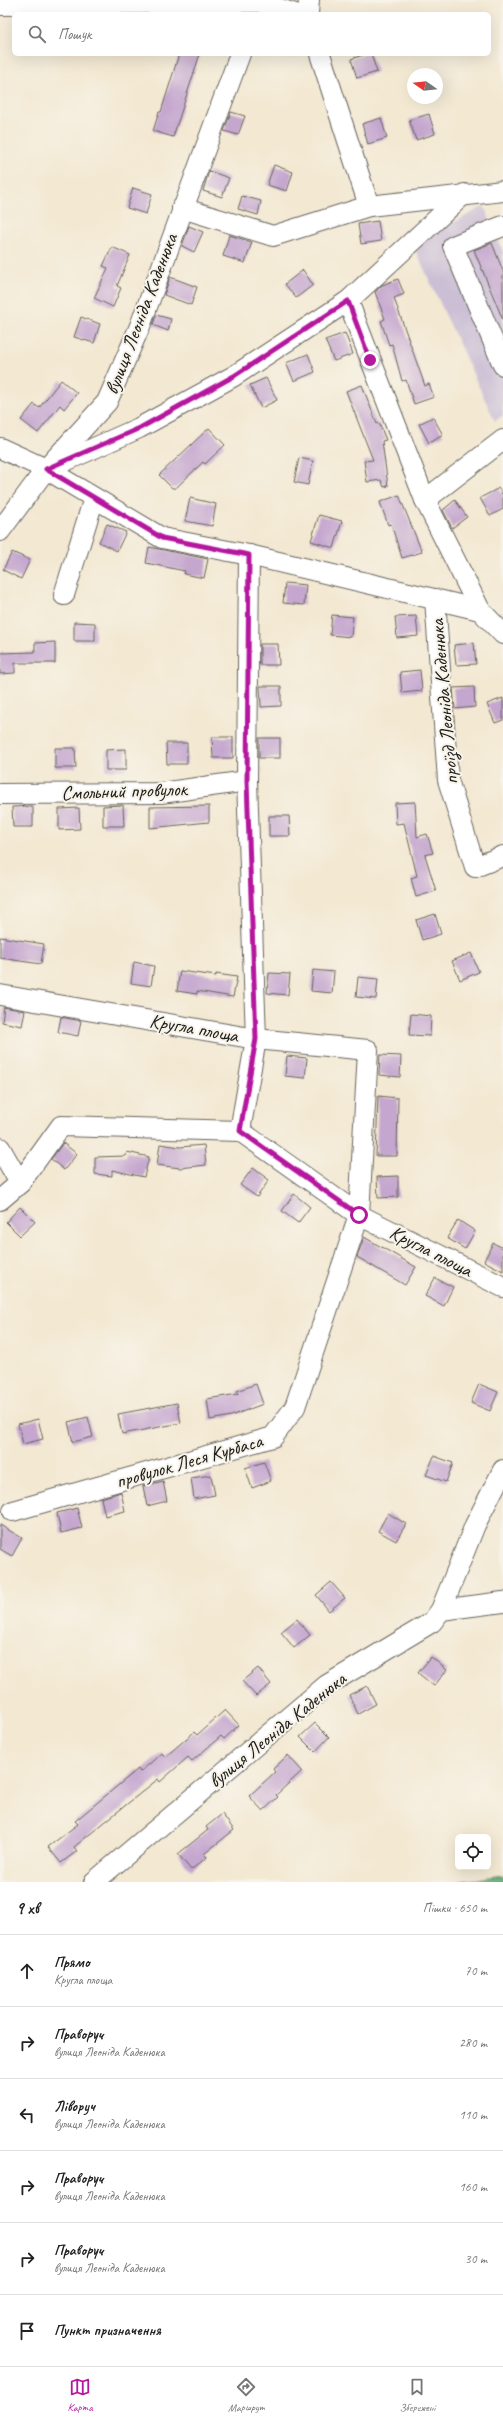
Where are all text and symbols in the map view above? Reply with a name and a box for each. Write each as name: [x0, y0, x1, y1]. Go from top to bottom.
search box: [12, 12, 491, 56]
icon: search: [26, 23, 48, 45]
text: Пошук: [58, 25, 91, 44]
north arrow: [407, 68, 443, 104]
street label: вулиця Леоніда Каденюка: [99, 228, 184, 398]
route end: [361, 351, 379, 369]
street label: проїзд Леоніда Каденюка: [424, 616, 465, 786]
street label: Смольний провулок: [61, 776, 189, 806]
street label: Кругла площа: [148, 1008, 241, 1048]
route start: [350, 1206, 368, 1224]
street label: Кругла площа: [385, 1220, 478, 1283]
street label: провулок Леся Курбаса: [113, 1428, 267, 1494]
street label: вулиця Леоніда Каденюка: [203, 1666, 353, 1793]
map controls: [455, 1834, 491, 1870]
button: locate: [455, 1834, 491, 1870]
text: 9 хв: [16, 1898, 39, 1919]
text: Пішки · 650 m: [423, 1900, 487, 1916]
text: Прямо: [54, 1953, 90, 1972]
icon: ahead: [16, 1960, 38, 1982]
text: 70 m: [465, 1963, 487, 1979]
text: Кругла площа: [54, 1972, 112, 1988]
text: Праворуч: [54, 2025, 103, 2044]
icon: right: [16, 2032, 38, 2054]
text: 280 m: [459, 2035, 487, 2051]
text: вулиця Леоніда Каденюка: [54, 2044, 165, 2060]
text: Ліворуч: [54, 2097, 95, 2116]
icon: left: [16, 2104, 38, 2126]
text: 110 m: [459, 2107, 487, 2123]
text: вулиця Леоніда Каденюка: [54, 2116, 165, 2132]
text: Праворуч: [54, 2169, 103, 2188]
icon: right: [16, 2176, 38, 2198]
text: 160 m: [459, 2179, 487, 2195]
text: вулиця Леоніда Каденюка: [54, 2188, 165, 2204]
text: Праворуч: [54, 2241, 103, 2260]
icon: right: [16, 2248, 38, 2270]
text: 30 m: [465, 2251, 487, 2267]
text: вулиця Леоніда Каденюка: [54, 2260, 165, 2276]
icon: arrive: [16, 2320, 38, 2342]
text: Пункт призначення: [54, 2321, 161, 2340]
tab: Карта: [68, 2376, 93, 2414]
tab: Маршрут: [228, 2376, 264, 2414]
tab: Збережені: [400, 2376, 435, 2414]

